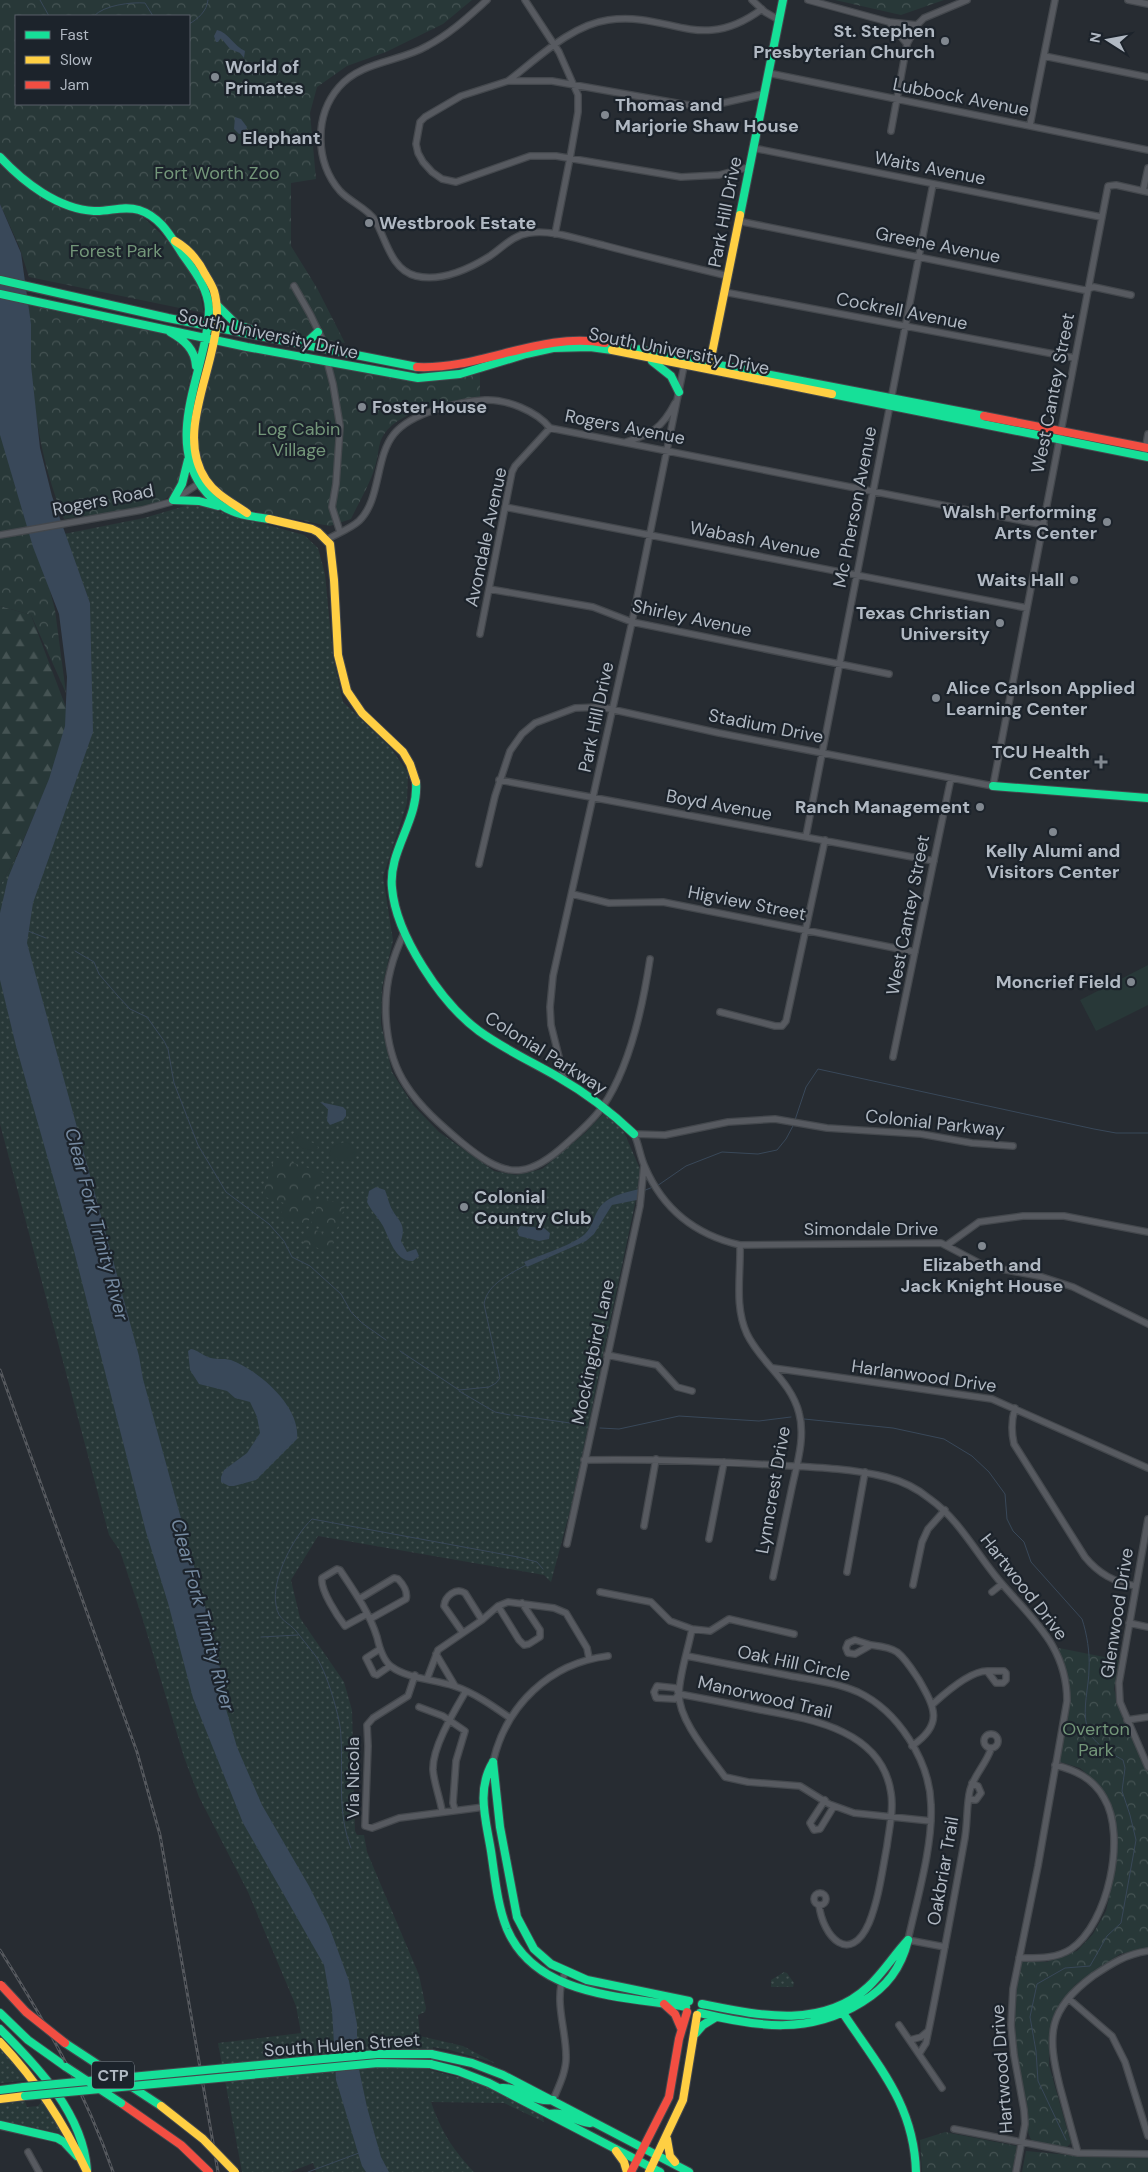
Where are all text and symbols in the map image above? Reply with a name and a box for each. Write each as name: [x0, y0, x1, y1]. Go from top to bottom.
legend: [15, 15, 190, 105]
north arrow: [1083, 15, 1133, 65]
place label: St. Stephen Presbyterian Church: [753, 19, 935, 64]
text: Fast: [60, 25, 89, 45]
text: N: [1085, 31, 1105, 44]
marker: St. Stephen Presbyterian Church: [939, 35, 951, 47]
text: Slow: [60, 50, 93, 70]
place label: World of Primates: [225, 55, 304, 100]
marker: World of Primates: [209, 71, 221, 83]
street label: Lubbock Avenue: [891, 72, 1031, 122]
text: Jam: [60, 75, 89, 95]
place label: Thomas and Marjorie Shaw House: [615, 93, 799, 138]
marker: Thomas and Marjorie Shaw House: [599, 109, 611, 121]
place label: Elephant: [242, 126, 321, 150]
marker: Elephant: [226, 132, 238, 144]
street label: Waits Avenue: [872, 145, 988, 191]
street label: Park Hill Drive: [703, 155, 747, 269]
park label: Fort Worth Zoo: [154, 161, 280, 185]
place label: Westbrook Estate: [379, 211, 536, 235]
marker: Westbrook Estate: [363, 217, 375, 229]
street label: Greene Avenue: [873, 221, 1003, 269]
park label: Forest Park: [70, 239, 162, 263]
street label: Cockrell Avenue: [834, 286, 970, 336]
street label: South University Drive: [176, 303, 360, 365]
street label: West Cantey Street: [1026, 311, 1080, 475]
street label: South University Drive: [586, 322, 772, 380]
place label: Foster House: [372, 395, 487, 419]
marker: Foster House: [356, 401, 368, 413]
street label: Rogers Avenue: [563, 404, 687, 450]
park label: Log Cabin Village: [258, 417, 340, 462]
street label: Mc Pherson Avenue: [828, 424, 882, 590]
street label: Avondale Avenue: [459, 465, 513, 609]
street label: Rogers Road: [50, 478, 156, 522]
place label: Walsh Performing Arts Center: [942, 500, 1097, 545]
street label: Wabash Avenue: [688, 516, 822, 564]
marker: Walsh Performing Arts Center: [1101, 516, 1113, 528]
place label: Waits Hall: [977, 568, 1064, 592]
marker: Waits Hall: [1068, 574, 1080, 586]
street label: Shirley Avenue: [630, 594, 754, 642]
place label: Texas Christian University: [856, 601, 990, 646]
marker: Texas Christian University: [994, 617, 1006, 629]
street label: Park Hill Drive: [573, 660, 619, 774]
place label: Alice Carlson Applied Learning Center: [946, 676, 1135, 721]
marker: Alice Carlson Applied Learning Center: [930, 692, 942, 704]
street label: Stadium Drive: [706, 703, 826, 749]
place label: TCU Health Center: [992, 740, 1090, 785]
marker: TCU Health Center: [1094, 755, 1108, 769]
street label: Boyd Avenue: [664, 784, 774, 826]
place label: Ranch Management: [795, 795, 970, 819]
marker: Ranch Management: [974, 801, 986, 813]
marker: Kelly Alumi and Visitors Center: [1047, 826, 1059, 838]
street label: West Cantey Street: [881, 833, 935, 997]
place label: Kelly Alumi and Visitors Center: [986, 839, 1120, 884]
street label: Higview Street: [686, 880, 808, 926]
place label: Moncrief Field: [996, 970, 1121, 994]
marker: Moncrief Field: [1125, 976, 1137, 988]
street label: Colonial Parkway: [480, 1006, 612, 1100]
street label: Colonial Parkway: [864, 1104, 1006, 1142]
water label: Clear Fork Trinity River: [59, 1125, 135, 1324]
place label: Colonial Country Club: [474, 1185, 592, 1230]
marker: Colonial Country Club: [458, 1201, 470, 1213]
street label: Simondale Drive: [804, 1217, 938, 1241]
marker: Elizabeth and Jack Knight House: [976, 1240, 988, 1252]
place label: Elizabeth and Jack Knight House: [901, 1253, 1064, 1298]
street label: Mockingbird Lane: [566, 1277, 620, 1427]
street label: Harlanwood Drive: [850, 1354, 998, 1398]
street label: Lynncrest Drive: [750, 1424, 796, 1556]
water label: Clear Fork Trinity River: [165, 1516, 241, 1715]
street label: Hartwood Drive: [975, 1529, 1073, 1645]
street label: Glenwood Drive: [1095, 1546, 1139, 1680]
street label: Oak Hill Circle: [735, 1639, 853, 1687]
street label: Manorwood Trail: [695, 1670, 835, 1724]
park label: Overton Park: [1062, 1717, 1130, 1762]
street label: Via Nicola: [341, 1737, 365, 1819]
street label: Oakbriar Trail: [922, 1815, 964, 1927]
street label: Hartwood Drive: [986, 2004, 1018, 2134]
street label: South Hulen Street: [263, 2028, 421, 2062]
road number: CTP: [92, 2062, 134, 2088]

